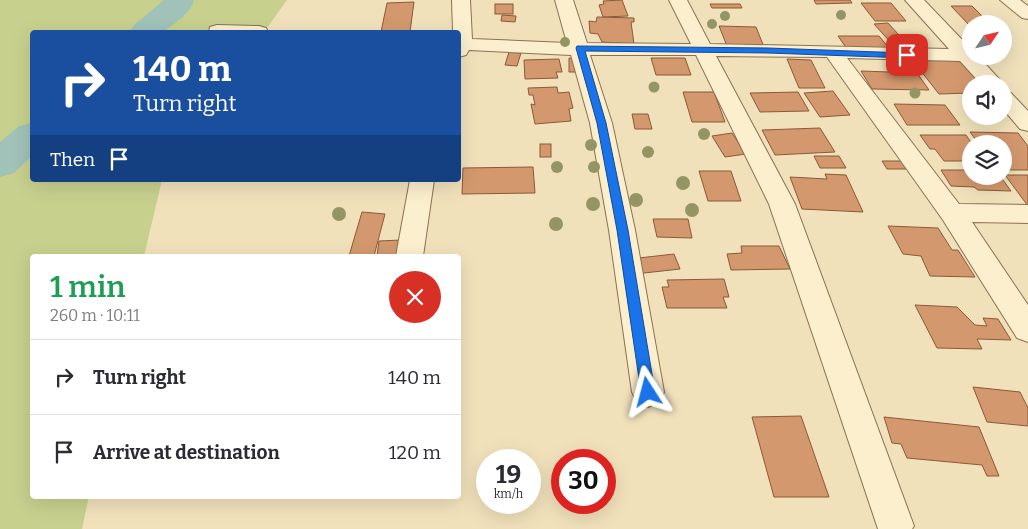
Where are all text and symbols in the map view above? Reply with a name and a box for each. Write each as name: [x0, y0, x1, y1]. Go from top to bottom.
north arrow: [962, 15, 1012, 65]
map controls: [962, 15, 1012, 185]
pin: [886, 34, 928, 76]
icon: arrive: [893, 41, 921, 69]
text: 140 m: [133, 48, 231, 90]
icon: right: [50, 50, 115, 115]
button: sound: [962, 75, 1012, 125]
text: Turn right: [133, 90, 236, 117]
button: layers: [962, 135, 1012, 185]
icon: arrive: [105, 145, 133, 173]
text: Then: [50, 148, 95, 171]
text: 1 min: [50, 269, 125, 305]
button: close: [389, 271, 441, 323]
text: 260 m · 10:11: [50, 306, 140, 325]
icon: right: [50, 363, 78, 391]
position arrow: [621, 365, 673, 417]
text: Turn right: [93, 366, 186, 389]
text: 140 m: [388, 366, 441, 389]
icon: arrive: [50, 438, 78, 466]
text: Arrive at destination: [93, 441, 280, 464]
text: 120 m: [389, 441, 441, 464]
speed limit sign: 30: [551, 449, 616, 514]
text: 19: [496, 460, 521, 490]
text: km/h: [494, 487, 523, 501]

